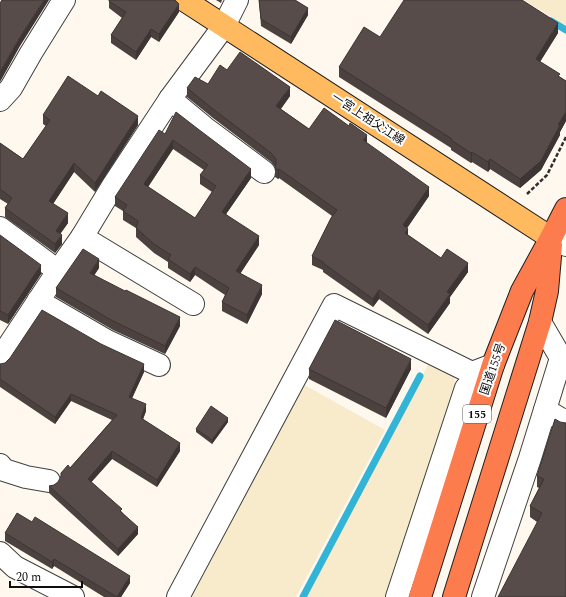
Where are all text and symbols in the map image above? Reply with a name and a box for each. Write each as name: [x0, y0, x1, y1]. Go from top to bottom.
street label: 一宮上祖父江線: [328, 88, 408, 150]
street label: 国道155号: [475, 340, 511, 398]
road number: 155: [463, 405, 491, 423]
scale bar: [10, 563, 82, 589]
text: 20 m: [16, 568, 41, 587]

